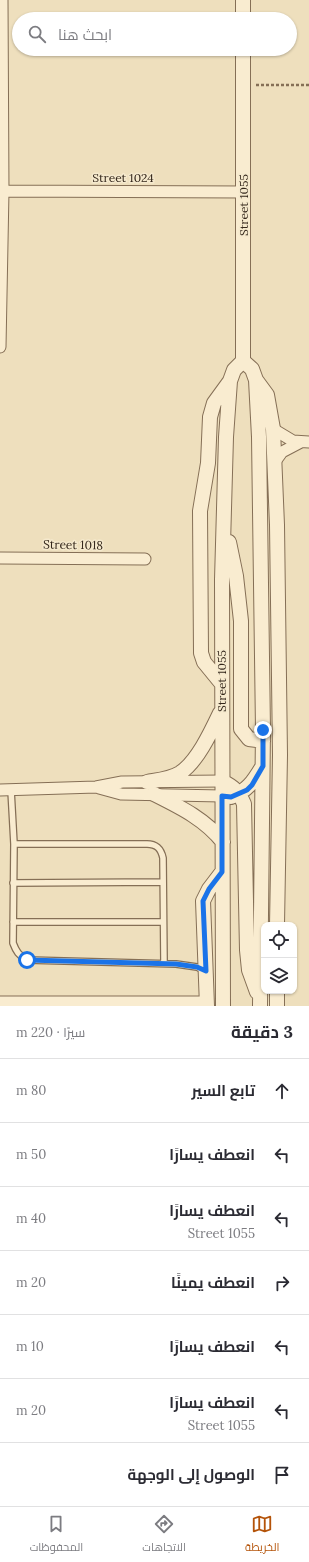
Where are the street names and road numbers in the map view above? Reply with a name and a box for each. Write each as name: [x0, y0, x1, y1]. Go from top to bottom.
street label: Street 1024: [92, 170, 154, 185]
street label: Street 1055: [236, 174, 251, 236]
street label: Street 1018: [43, 536, 103, 553]
street label: Street 1055: [214, 650, 229, 712]

